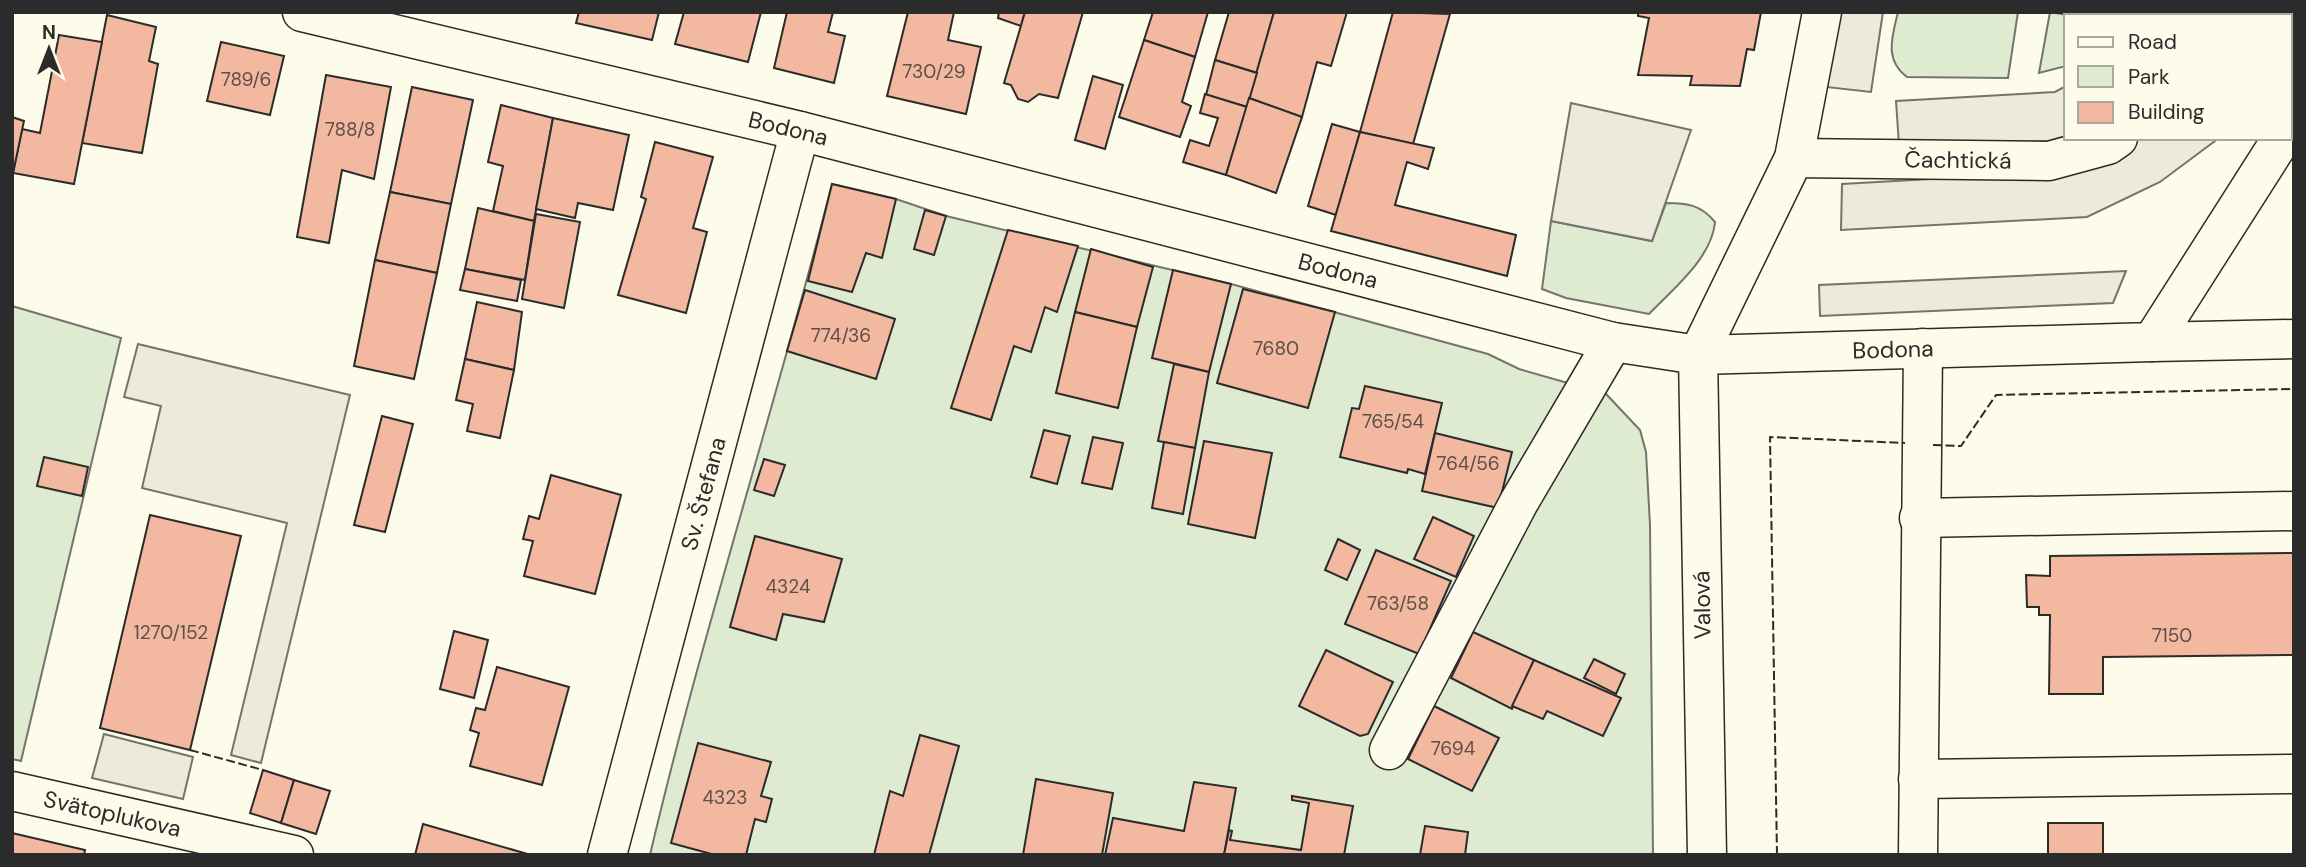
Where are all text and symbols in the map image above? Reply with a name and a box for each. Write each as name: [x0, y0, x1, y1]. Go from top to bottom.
north arrow: [14, 14, 84, 84]
legend: [2064, 14, 2292, 140]
text: N: [42, 20, 56, 45]
text: Road: [2128, 28, 2177, 56]
house number: 730/29: [902, 59, 966, 84]
text: Park: [2128, 63, 2170, 91]
house number: 789/6: [221, 67, 271, 92]
text: Building: [2128, 98, 2205, 126]
street label: Bodona: [745, 104, 831, 153]
house number: 788/8: [325, 117, 375, 142]
street label: Čachtická: [1904, 144, 2012, 176]
street label: Bodona: [1295, 246, 1381, 295]
house number: 774/36: [811, 323, 871, 348]
street label: Bodona: [1852, 333, 1934, 366]
house number: 7680: [1253, 336, 1299, 361]
house number: 765/54: [1362, 409, 1424, 434]
street label: Sv. Štefana: [674, 434, 733, 554]
house number: 764/56: [1436, 451, 1500, 476]
street label: Valová: [1686, 570, 1718, 640]
house number: 4324: [766, 574, 810, 599]
house number: 763/58: [1367, 591, 1429, 616]
house number: 1270/152: [134, 620, 208, 645]
house number: 7150: [2152, 623, 2192, 648]
house number: 7694: [1431, 736, 1475, 761]
street label: Svätoplukova: [41, 784, 184, 844]
house number: 4323: [703, 785, 747, 810]

